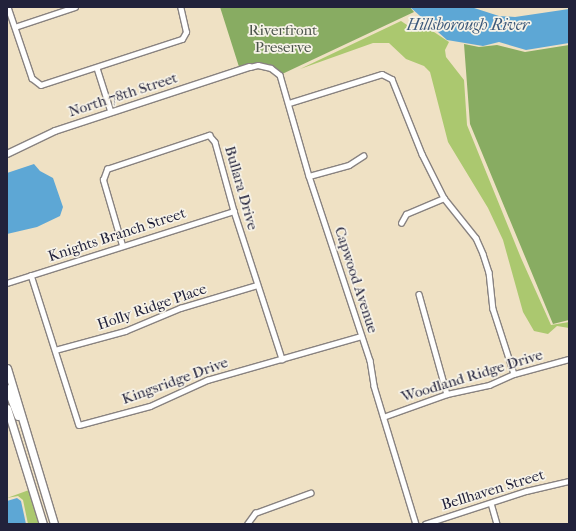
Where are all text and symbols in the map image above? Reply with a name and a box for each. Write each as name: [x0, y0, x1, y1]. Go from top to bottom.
water label: Hillsborough River: [407, 15, 529, 35]
park label: Riverfront Preserve: [249, 21, 317, 56]
street label: North 78th Street: [66, 69, 180, 121]
street label: Bullara Drive: [220, 144, 262, 232]
street label: Knights Branch Street: [46, 204, 188, 266]
street label: Capwood Avenue: [330, 225, 382, 335]
street label: Holly Ridge Place: [95, 280, 209, 334]
street label: Woodland Ridge Drive: [399, 346, 545, 406]
street label: Kingsridge Drive: [119, 353, 231, 409]
street label: Bellhaven Street: [439, 466, 547, 514]

